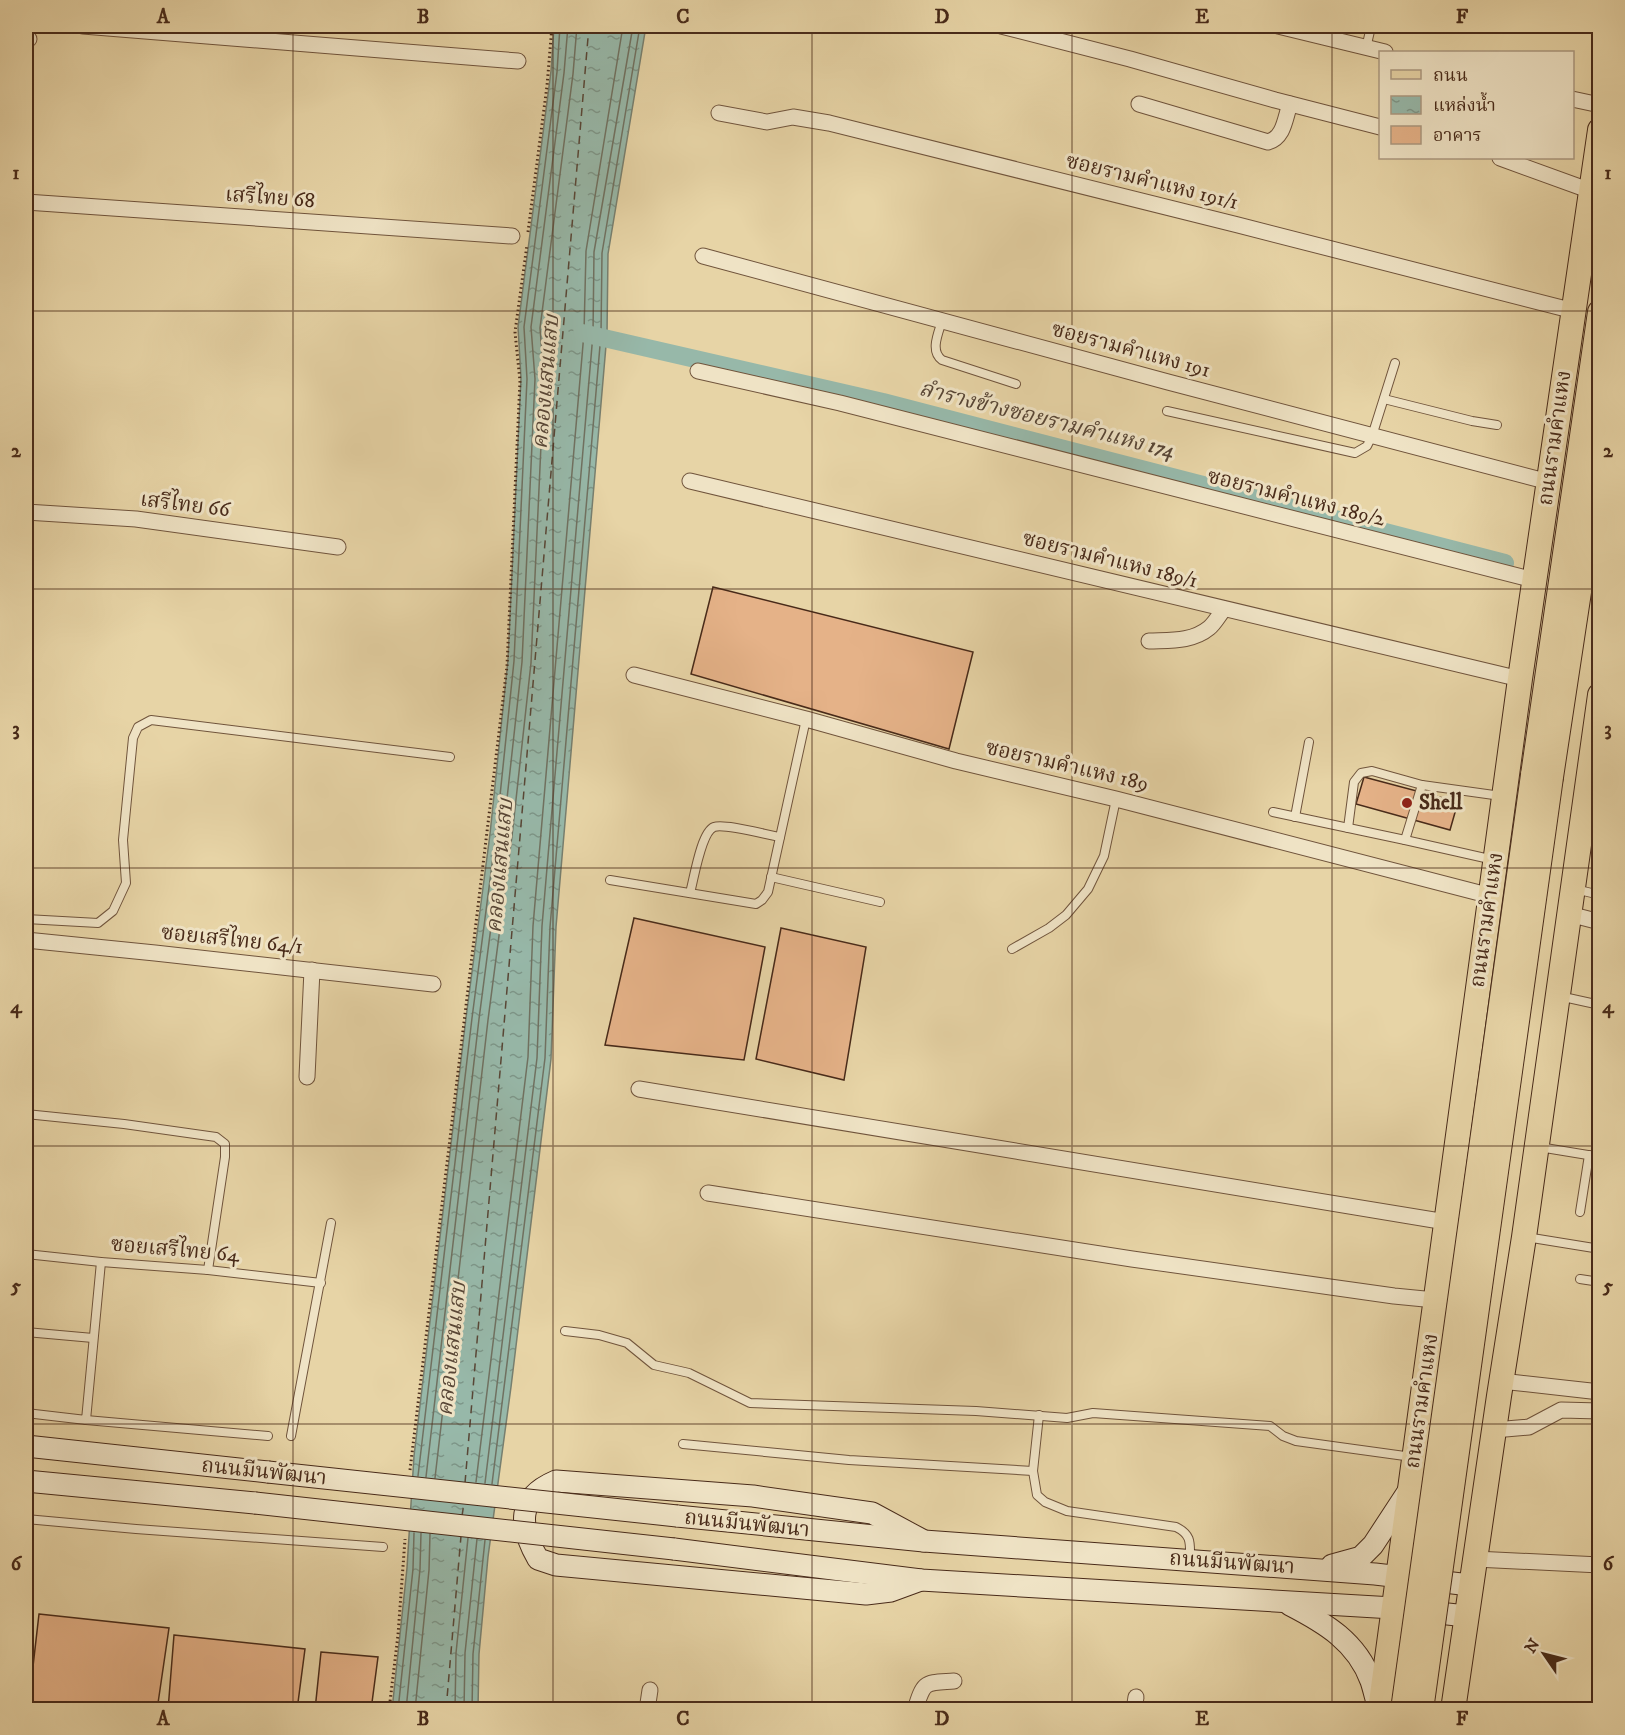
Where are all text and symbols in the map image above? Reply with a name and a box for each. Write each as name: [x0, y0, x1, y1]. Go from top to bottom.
text: A: [156, 5, 171, 30]
text: B: [417, 5, 429, 30]
text: C: [676, 5, 690, 30]
text: D: [935, 5, 950, 30]
text: E: [1195, 5, 1209, 30]
text: F: [1456, 5, 1469, 30]
legend: [1379, 51, 1574, 159]
text: ถนน: [1433, 65, 1468, 87]
text: แหล่งน้ำ: [1433, 91, 1496, 117]
text: อาคาร: [1433, 125, 1482, 147]
street label: ซอยรามคำแหง 191/1: [1063, 148, 1241, 216]
text: 1: [12, 161, 20, 186]
text: 1: [1604, 161, 1612, 186]
street label: เสรีไทย 68: [224, 179, 316, 214]
water label: คลองแสนแสบ: [527, 312, 565, 450]
street label: ซอยรามคำแหง 191: [1049, 316, 1213, 384]
street label: ถนนรามคำแหง: [1533, 369, 1577, 507]
water label: ลำรางข้างซอยรามคำแหง 174: [916, 375, 1178, 465]
text: 2: [11, 439, 22, 464]
text: 2: [1603, 439, 1614, 464]
street label: ซอยรามคำแหง 189/2: [1204, 463, 1388, 533]
street label: เสรีไทย 66: [139, 484, 233, 524]
street label: ซอยรามคำแหง 189/1: [1020, 526, 1200, 594]
text: 3: [12, 717, 20, 742]
text: 3: [1604, 717, 1612, 742]
street label: ซอยรามคำแหง 189: [983, 735, 1151, 797]
place label: Shell: [1419, 790, 1463, 816]
water label: คลองแสนแสบ: [481, 796, 519, 934]
marker: Shell: [1400, 796, 1414, 810]
street label: ถนนรามคำแหง: [1465, 851, 1509, 989]
street label: ซอยเสรีไทย 64/1: [160, 917, 304, 960]
text: 4: [10, 995, 23, 1020]
text: 4: [1602, 995, 1615, 1020]
street label: ซอยเสรีไทย 64: [110, 1228, 242, 1269]
text: 5: [10, 1274, 21, 1299]
text: 5: [1602, 1274, 1613, 1299]
water label: คลองแสนแสบ: [432, 1279, 473, 1417]
street label: ถนนรามคำแหง: [1400, 1332, 1444, 1470]
street label: ถนนมีนพัฒนา: [200, 1452, 328, 1492]
street label: ถนนมีนพัฒนา: [683, 1504, 811, 1544]
street label: ถนนมีนพัฒนา: [1168, 1546, 1296, 1580]
text: 6: [11, 1552, 23, 1577]
text: 6: [1603, 1552, 1615, 1577]
north arrow: [1514, 1624, 1574, 1684]
text: N: [1521, 1635, 1544, 1657]
text: A: [156, 1707, 171, 1732]
text: B: [417, 1707, 429, 1732]
text: C: [676, 1707, 690, 1732]
text: D: [935, 1707, 950, 1732]
text: E: [1195, 1707, 1209, 1732]
text: F: [1456, 1707, 1469, 1732]

